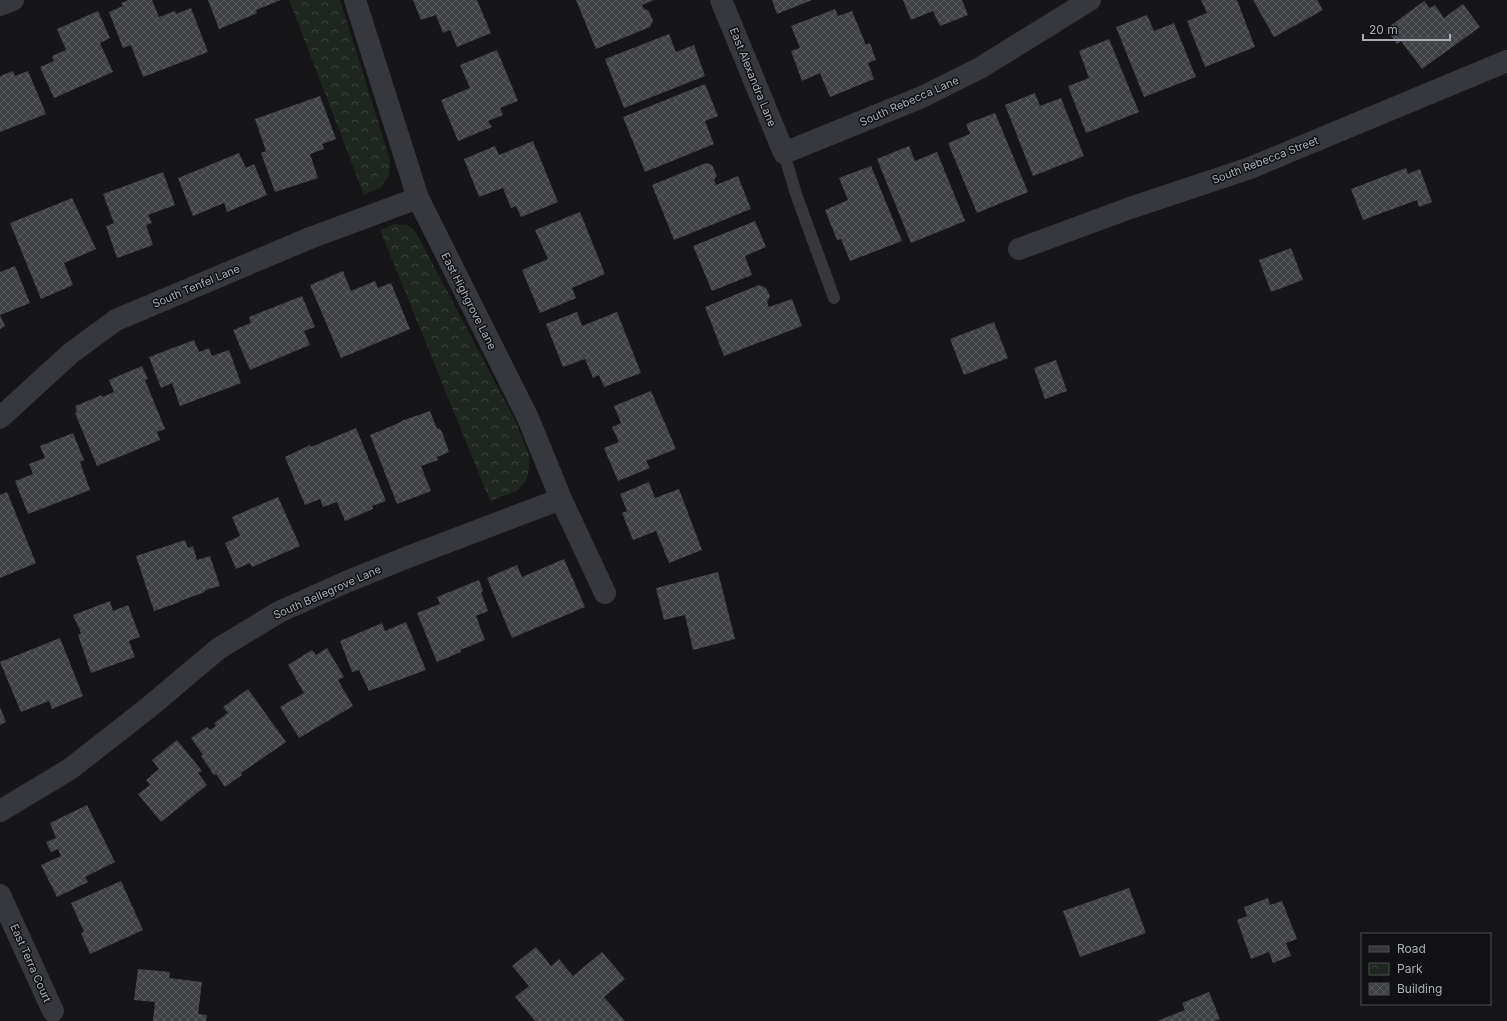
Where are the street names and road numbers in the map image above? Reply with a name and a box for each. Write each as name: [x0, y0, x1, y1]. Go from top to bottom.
street label: East Alexandra Lane: [727, 25, 779, 129]
street label: South Rebecca Lane: [857, 73, 961, 129]
street label: South Rebecca Street: [1210, 133, 1321, 187]
street label: East Highgrove Lane: [438, 250, 500, 352]
street label: South Tenfel Lane: [150, 261, 242, 311]
street label: South Bellegrove Lane: [271, 562, 383, 622]
street label: East Terra Court: [7, 921, 55, 1005]

